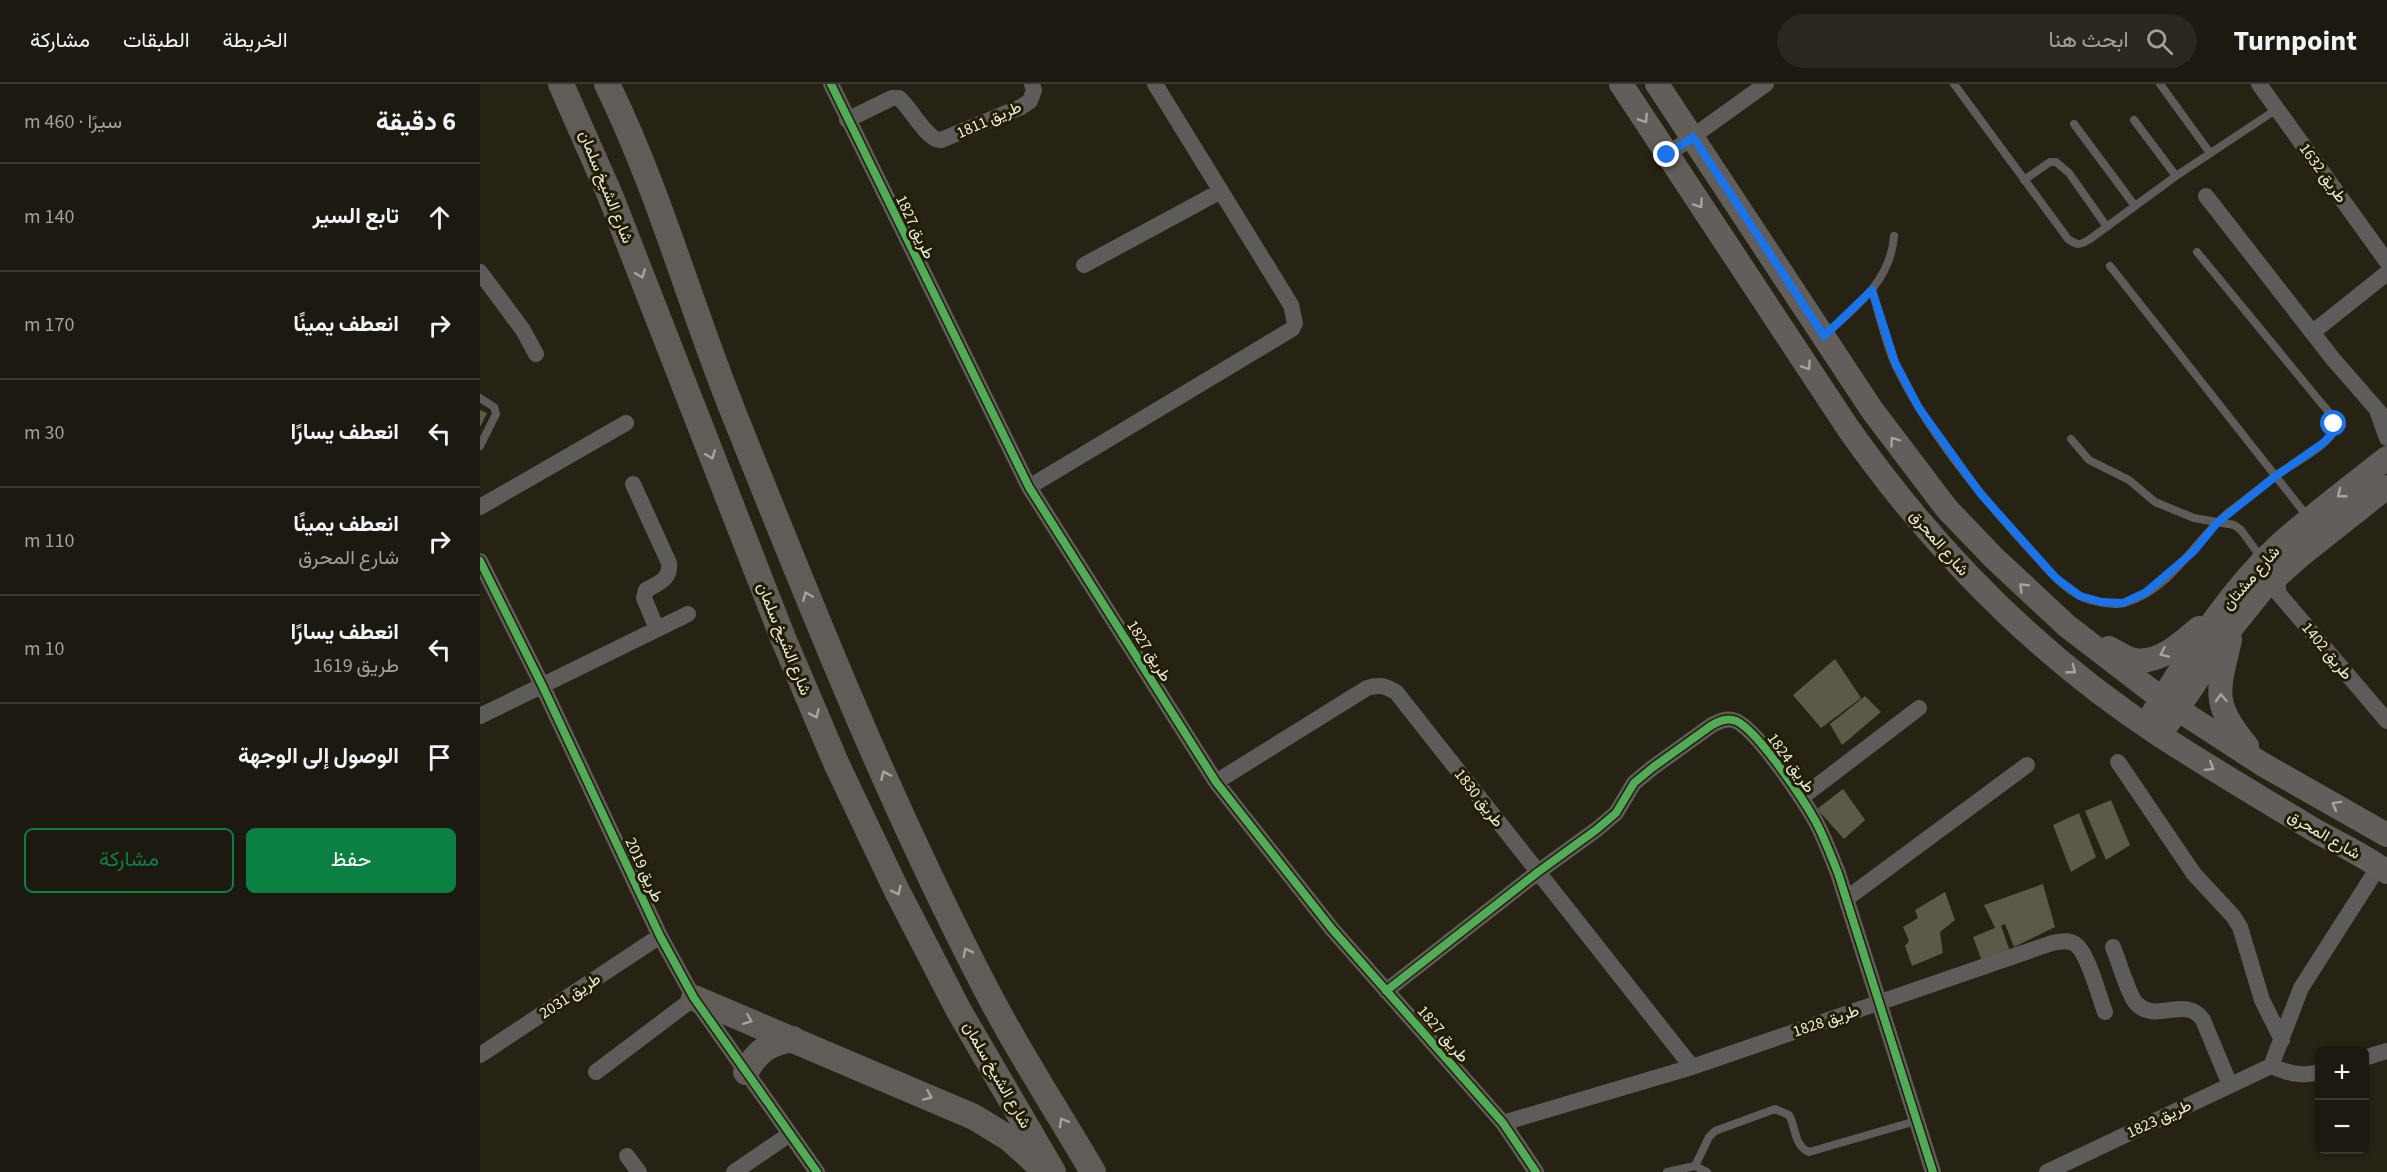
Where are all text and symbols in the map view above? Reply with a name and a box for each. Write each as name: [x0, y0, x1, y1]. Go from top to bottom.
search box: [1777, 14, 2197, 68]
text: Turnpoint: [2233, 21, 2357, 61]
text: ابحث هنا: [2049, 24, 2128, 56]
text: مشاركة: [30, 25, 90, 55]
text: الطبقات: [123, 25, 190, 55]
text: الخريطة: [223, 25, 288, 55]
icon: search: [2143, 25, 2176, 58]
street label: طريق 1811: [953, 96, 1025, 144]
text: 6 دقيقة: [376, 103, 456, 140]
text: سيرًا · 460 m: [24, 108, 122, 136]
one-way arrow: [1637, 113, 1648, 124]
street label: شارع الشيخ سلمان: [573, 127, 639, 247]
street label: طريق 1632: [2294, 139, 2352, 207]
route end: [1653, 141, 1679, 167]
street label: طريق 1827: [890, 191, 940, 263]
one-way arrow: [1692, 197, 1703, 208]
text: تابع السير: [313, 200, 399, 232]
icon: ahead: [423, 201, 456, 234]
text: 140 m: [24, 203, 74, 231]
one-way arrow: [633, 268, 646, 278]
text: انعطف يمينًا: [293, 308, 399, 340]
icon: right: [423, 309, 456, 342]
text: 170 m: [24, 311, 74, 339]
one-way arrow: [1800, 359, 1811, 370]
route start: [2320, 410, 2346, 436]
text: انعطف يسارًا: [290, 416, 399, 448]
icon: left: [423, 417, 456, 450]
text: 30 m: [24, 419, 64, 447]
one-way arrow: [1890, 437, 1901, 448]
one-way arrow: [704, 449, 717, 460]
one-way arrow: [2337, 487, 2348, 498]
street label: شارع المحرق: [1904, 505, 1974, 581]
text: انعطف يمينًا: [293, 508, 399, 540]
icon: right: [423, 525, 456, 558]
text: 110 m: [24, 527, 74, 555]
street label: شارع مشتان: [2217, 541, 2285, 615]
text: شارع المحرق: [298, 544, 399, 572]
street label: شارع الشيخ سلمان: [751, 579, 817, 699]
one-way arrow: [2020, 583, 2031, 594]
one-way arrow: [802, 592, 814, 603]
text: انعطف يسارًا: [290, 616, 399, 648]
street label: طريق 1827: [1121, 616, 1177, 686]
street label: طريق 1402: [2296, 618, 2358, 684]
icon: left: [423, 633, 456, 666]
text: 10 m: [24, 635, 64, 663]
one-way arrow: [2159, 646, 2170, 658]
text: طريق 1619: [313, 652, 399, 680]
one-way arrow: [2066, 663, 2077, 674]
one-way arrow: [2215, 694, 2228, 703]
one-way arrow: [808, 708, 820, 719]
street label: طريق 1824: [1762, 729, 1820, 797]
text: الوصول إلى الوجهة: [238, 740, 399, 772]
icon: arrive: [423, 741, 456, 774]
one-way arrow: [2204, 759, 2214, 771]
street label: طريق 1830: [1449, 764, 1509, 832]
one-way arrow: [880, 771, 892, 782]
one-way arrow: [2332, 801, 2343, 812]
street label: شارع المحرق: [2284, 805, 2364, 865]
button: مشاركة: [24, 828, 234, 893]
button: حفظ: [246, 828, 456, 893]
street label: طريق 2019: [619, 834, 669, 906]
one-way arrow: [890, 885, 901, 896]
one-way arrow: [963, 947, 975, 958]
street label: طريق 2031: [535, 968, 605, 1024]
street label: طريق 1828: [1790, 999, 1862, 1043]
street label: طريق 1827: [1412, 1001, 1474, 1067]
one-way arrow: [742, 1013, 753, 1025]
street label: شارع الشيخ سلمان: [957, 1018, 1037, 1132]
map controls: [2315, 1046, 2369, 1154]
button: +: [2315, 1046, 2369, 1100]
one-way arrow: [922, 1089, 933, 1101]
street label: طريق 1823: [2123, 1094, 2195, 1144]
button: −: [2315, 1100, 2369, 1154]
one-way arrow: [1059, 1118, 1071, 1128]

